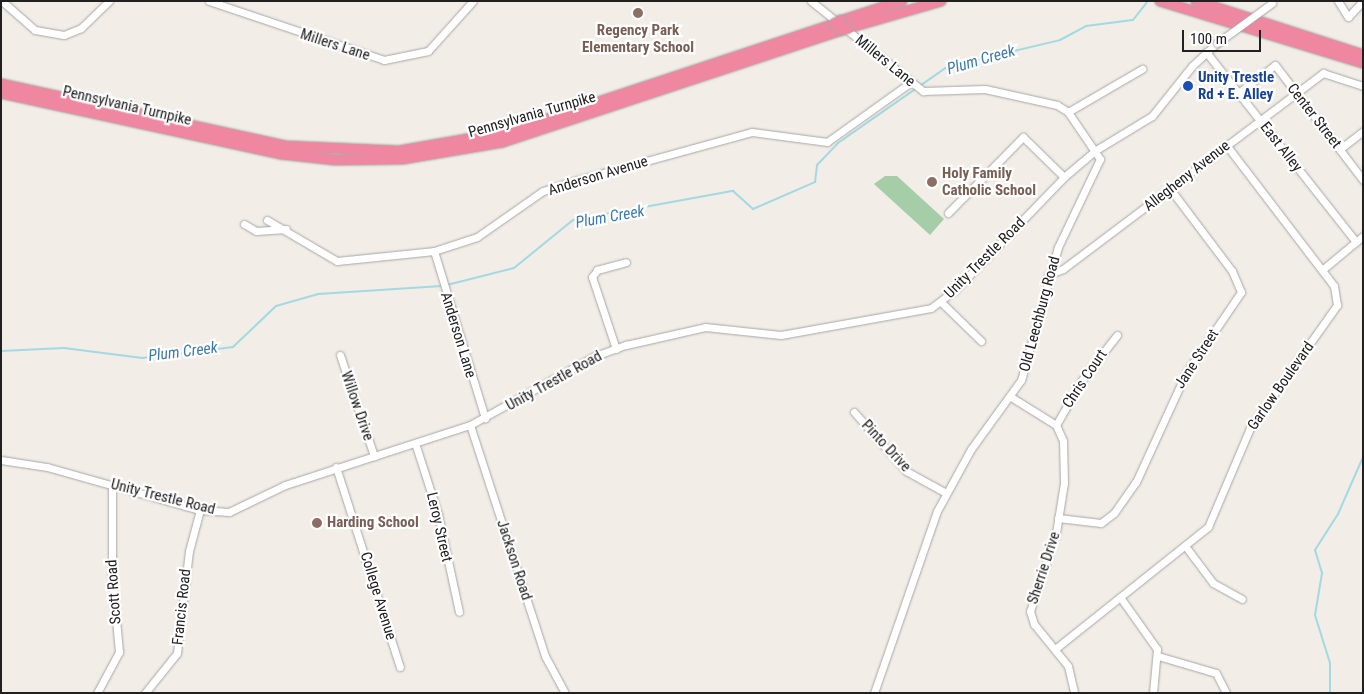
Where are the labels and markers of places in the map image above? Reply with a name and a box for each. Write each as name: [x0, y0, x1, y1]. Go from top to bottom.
marker: Regency Park Elementary School: [632, 7, 644, 19]
place label: Regency Park Elementary School: [582, 21, 694, 56]
place label: Unity Trestle Rd + E. Alley: [1198, 68, 1274, 103]
marker: Unity Trestle Rd + E. Alley: [1182, 80, 1194, 92]
place label: Holy Family Catholic School: [942, 164, 1036, 199]
marker: Holy Family Catholic School: [926, 176, 938, 188]
place label: Harding School: [327, 514, 419, 532]
marker: Harding School: [311, 517, 323, 529]

